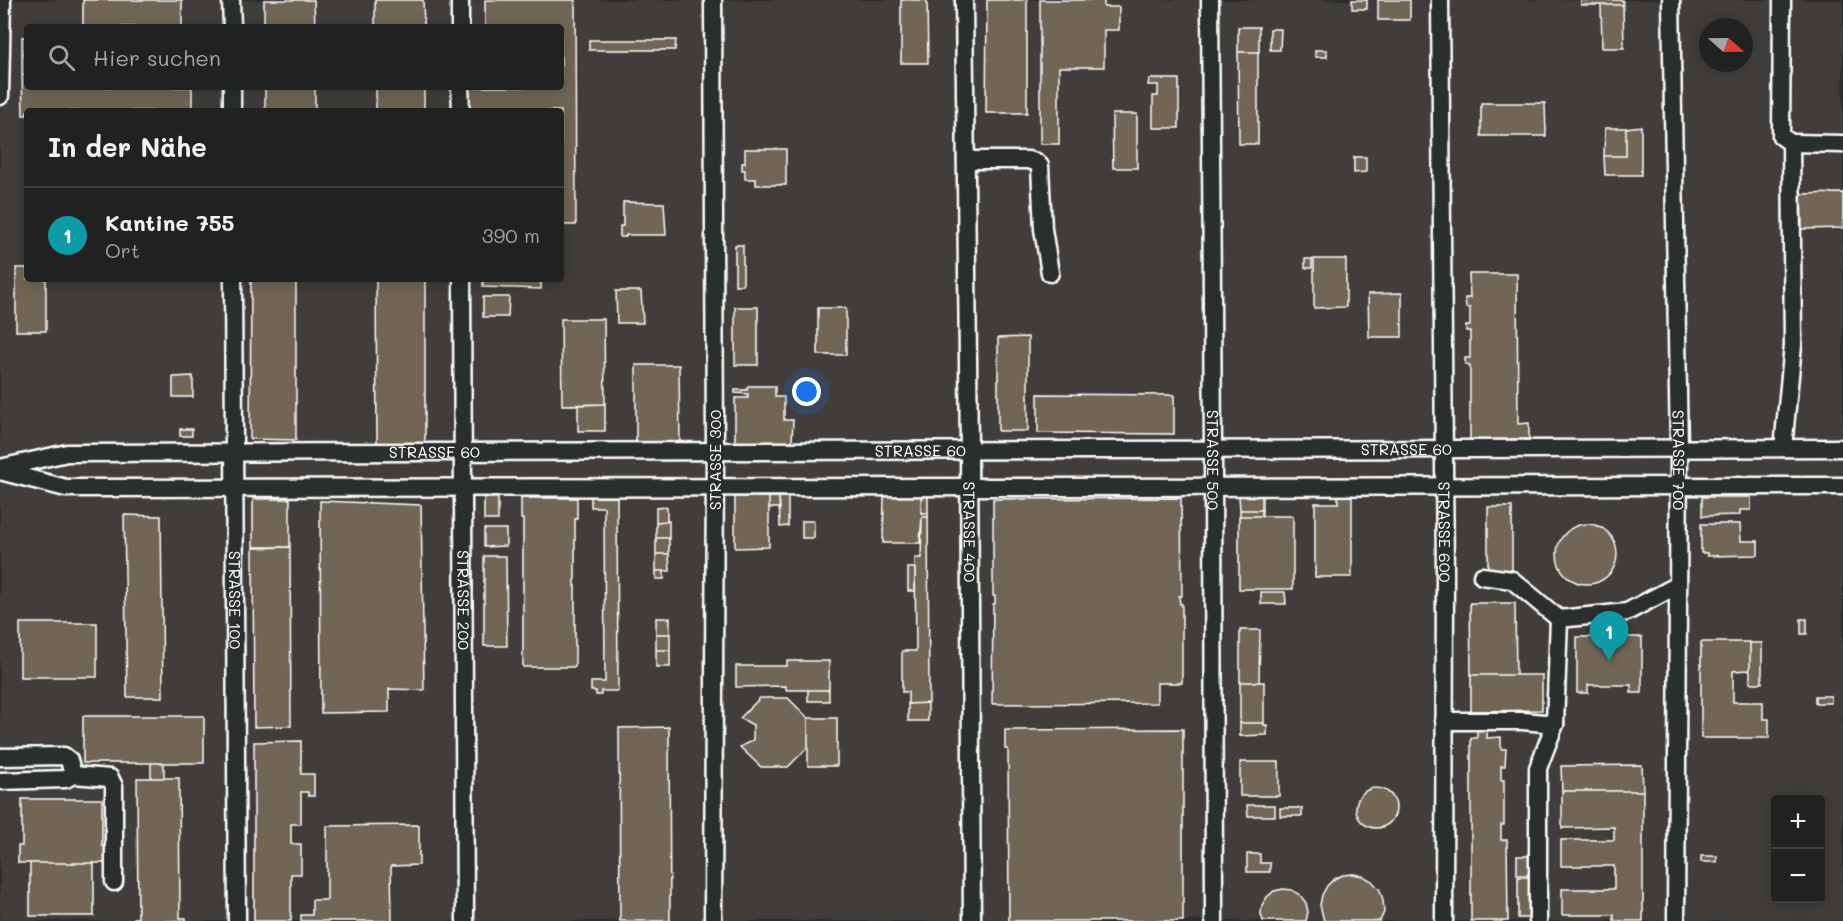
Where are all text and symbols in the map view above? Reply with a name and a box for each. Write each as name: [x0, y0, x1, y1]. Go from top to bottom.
north arrow: [1699, 18, 1753, 72]
search box: [24, 24, 564, 90]
icon: search: [45, 41, 78, 74]
text: Hier suchen: [93, 43, 221, 72]
text: In der Nähe: [48, 130, 207, 164]
text: Kantine 755: [105, 208, 234, 237]
text: 1: [63, 222, 72, 248]
text: 390 m: [482, 222, 540, 248]
text: Ort: [105, 237, 140, 263]
your location: [792, 377, 821, 406]
street label: STRASSE 300: [704, 410, 725, 510]
street label: STRASSE 500: [1203, 410, 1224, 510]
street label: STRASSE 700: [1668, 410, 1690, 510]
street label: STRASSE 60: [1361, 438, 1452, 459]
street label: STRASSE 60: [875, 439, 966, 461]
street label: STRASSE 60: [389, 441, 480, 462]
street label: STRASSE 600: [1434, 481, 1456, 583]
street label: STRASSE 400: [959, 482, 981, 583]
street label: STRASSE 200: [453, 550, 475, 650]
street label: STRASSE 100: [225, 551, 246, 649]
pin: 1: [1590, 612, 1628, 661]
map controls: [1771, 795, 1825, 903]
button: +: [1771, 795, 1825, 849]
button: −: [1771, 849, 1825, 903]

